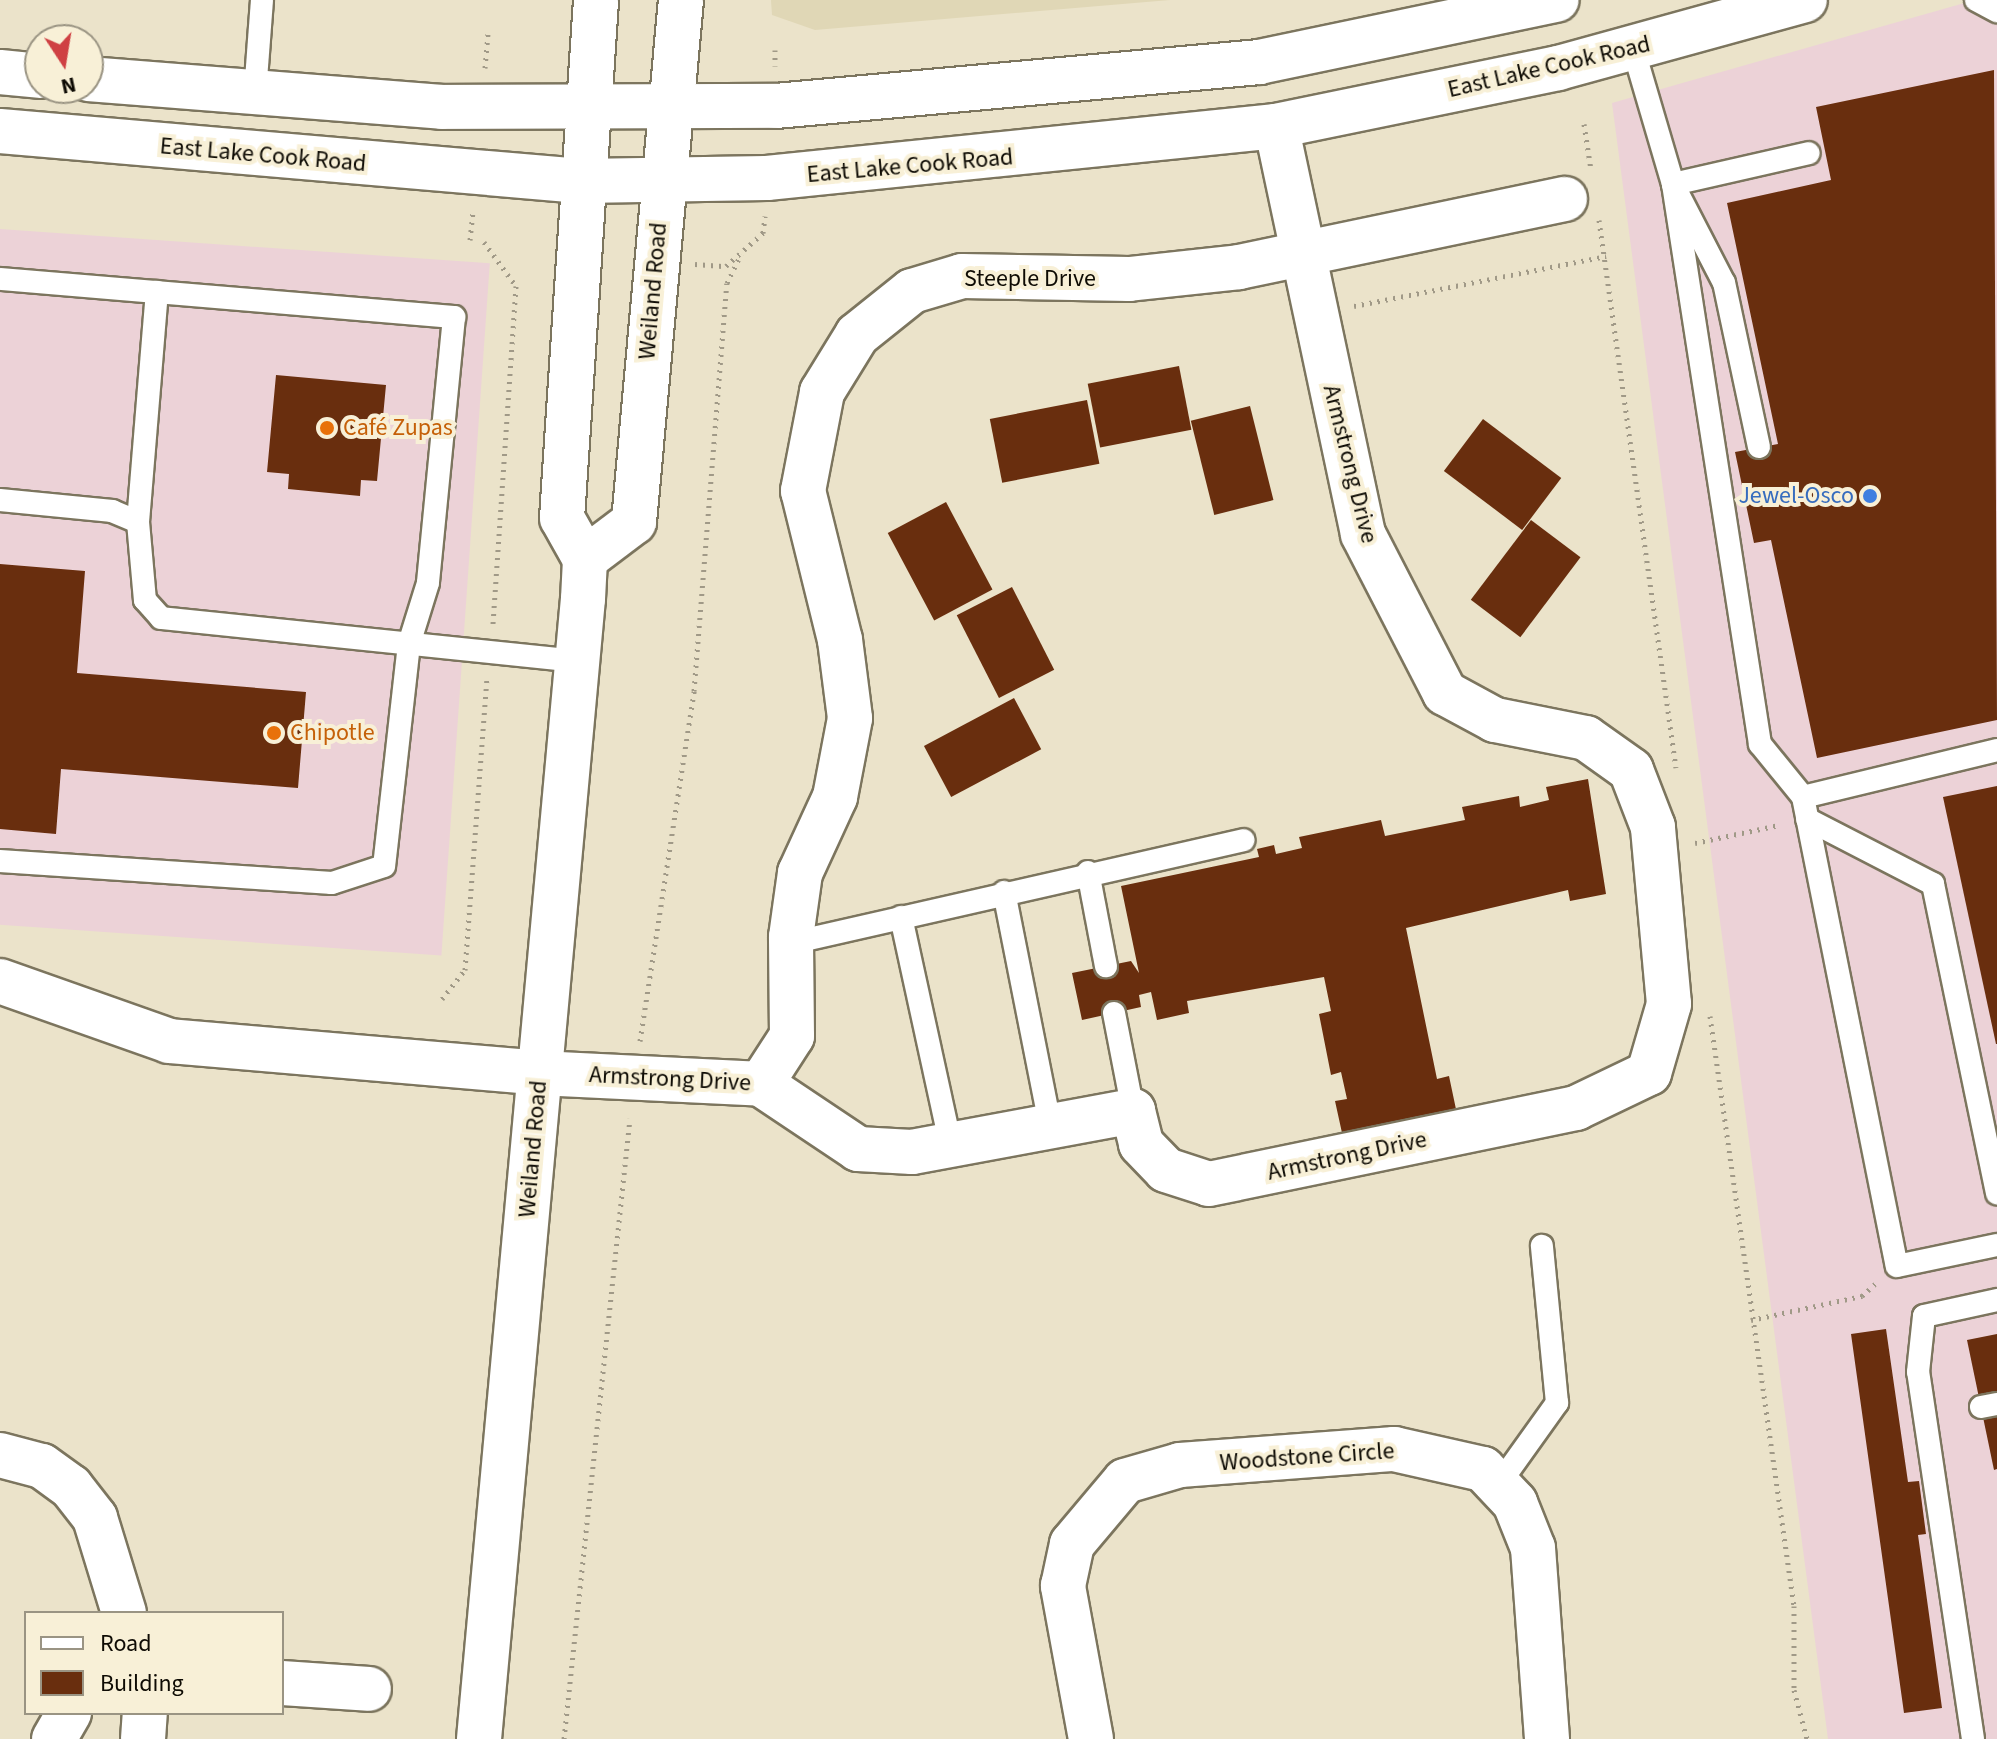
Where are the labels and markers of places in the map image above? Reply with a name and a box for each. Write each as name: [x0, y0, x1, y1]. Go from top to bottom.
place label: Café Zupas: [343, 414, 453, 442]
marker: Café Zupas: [318, 419, 336, 437]
place label: Jewel-Osco: [1738, 482, 1854, 510]
marker: Jewel-Osco: [1861, 487, 1879, 505]
place label: Chipotle: [290, 719, 375, 747]
marker: Chipotle: [265, 724, 283, 742]

